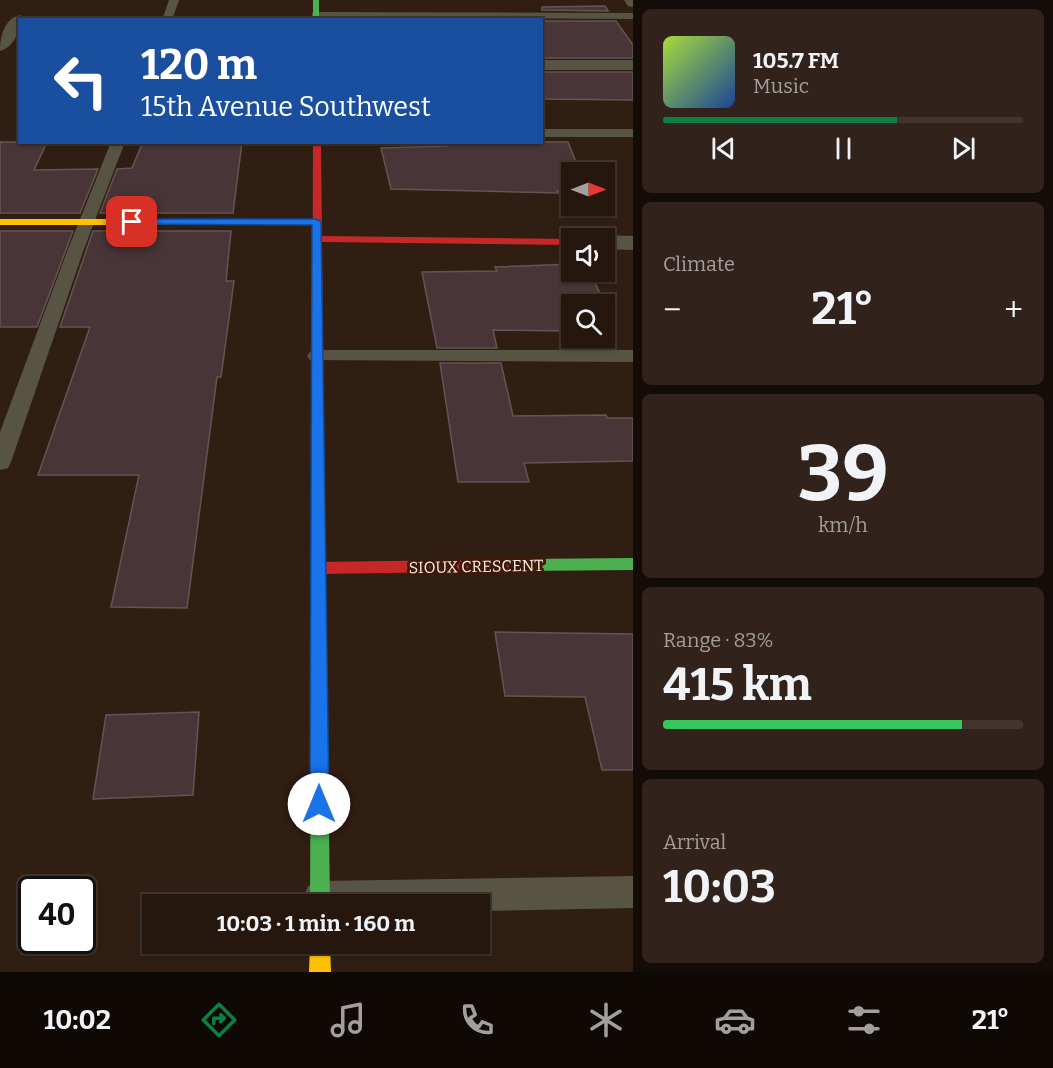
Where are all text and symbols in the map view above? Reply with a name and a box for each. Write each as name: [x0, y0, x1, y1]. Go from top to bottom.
text: 120 m: [141, 40, 257, 90]
icon: left: [42, 42, 120, 120]
text: 105.7 FM: [753, 47, 839, 74]
text: Music: [753, 74, 809, 98]
text: 15th Avenue Southwest: [141, 91, 431, 123]
icon: previous: [707, 132, 740, 165]
icon: pause: [827, 132, 860, 165]
icon: next: [947, 132, 980, 165]
north arrow: [561, 162, 615, 216]
map controls: [561, 162, 615, 348]
pin: [106, 196, 157, 247]
icon: arrive: [115, 205, 148, 238]
button: sound: [561, 228, 615, 282]
text: Climate: [663, 252, 735, 276]
text: 21°: [811, 282, 874, 336]
text: −: [663, 290, 681, 330]
text: +: [1004, 290, 1023, 330]
button: search: [561, 294, 615, 348]
text: 39: [797, 427, 889, 521]
text: km/h: [818, 513, 868, 537]
street label: SIOUX CRESCENT: [408, 556, 544, 577]
text: Range · 83%: [663, 628, 773, 652]
text: 415 km: [663, 658, 812, 712]
position arrow: [287, 772, 351, 836]
text: Arrival: [663, 830, 726, 854]
text: 10:03: [663, 860, 776, 914]
speed limit sign: 40: [18, 876, 96, 954]
text: 10:03 · 1 min · 160 m: [217, 910, 415, 937]
icon: directions: [198, 999, 240, 1041]
icon: music: [327, 999, 369, 1041]
icon: phone: [456, 999, 498, 1041]
icon: climate: [585, 999, 627, 1041]
icon: car: [714, 999, 756, 1041]
icon: filters: [843, 999, 885, 1041]
text: 10:02: [43, 1004, 111, 1036]
text: 21°: [972, 1004, 1009, 1036]

